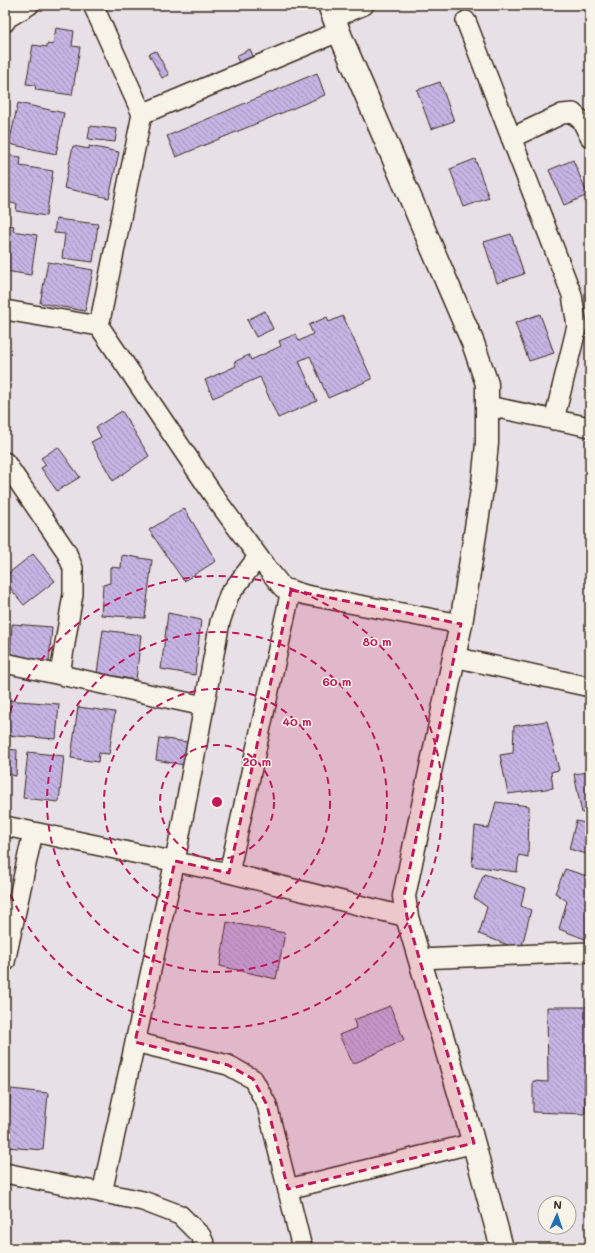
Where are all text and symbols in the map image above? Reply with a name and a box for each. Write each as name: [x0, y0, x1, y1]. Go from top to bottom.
text: 80 m: [362, 633, 392, 649]
text: 60 m: [323, 673, 351, 689]
text: 40 m: [282, 713, 312, 729]
text: 20 m: [243, 753, 271, 769]
centre of rings: [210, 795, 224, 809]
north arrow: [537, 1195, 577, 1235]
text: N: [553, 1197, 562, 1212]

